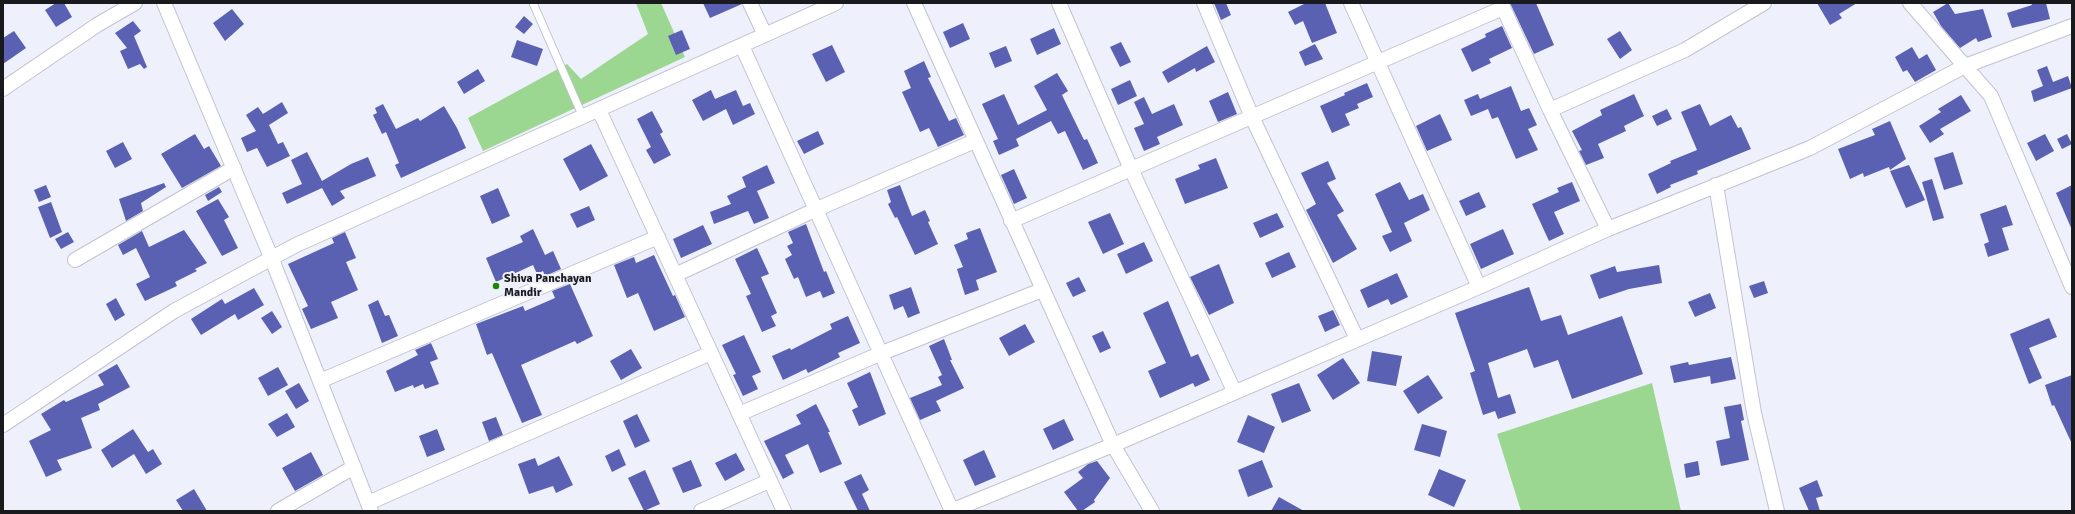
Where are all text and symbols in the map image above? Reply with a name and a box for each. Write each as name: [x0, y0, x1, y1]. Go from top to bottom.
place label: Shiva Panchayan Mandir: [504, 272, 591, 300]
marker: Shiva Panchayan Mandir: [491, 281, 501, 291]

